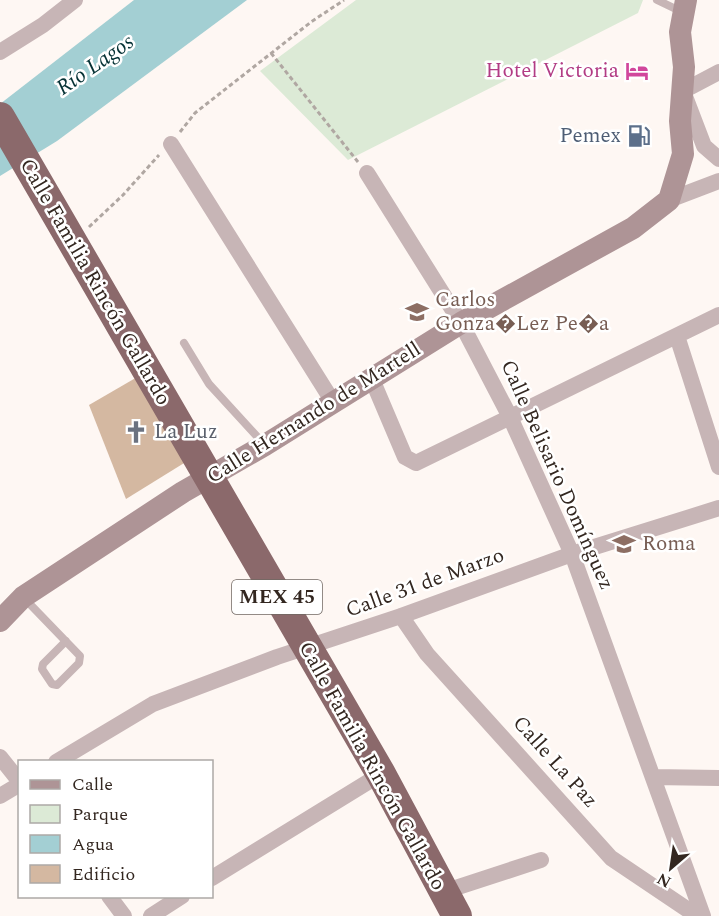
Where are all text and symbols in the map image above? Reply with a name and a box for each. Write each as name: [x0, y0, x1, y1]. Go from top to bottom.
water label: Río Lagos: [49, 26, 141, 104]
place label: Hotel Victoria: [486, 55, 620, 87]
hotel icon: Hotel Victoria: [624, 58, 650, 84]
place label: Pemex: [559, 120, 621, 152]
fuel station icon: Pemex: [626, 123, 652, 149]
street label: Calle Familia Rincón Gallardo: [11, 152, 179, 412]
place label: Carlos Gonza�Lez Pe�a: [435, 284, 610, 340]
school or university icon: Carlos Gonza�Lez Pe�a: [404, 299, 430, 325]
street label: Calle Hernando de Martell: [201, 334, 427, 492]
street label: Calle Belisario Domínguez: [492, 355, 622, 595]
place label: La Luz: [154, 416, 218, 448]
church icon: La Luz: [123, 419, 149, 445]
place label: Roma: [642, 528, 696, 560]
school or university icon: Roma: [611, 531, 637, 557]
street label: Calle 31 de Marzo: [341, 539, 509, 627]
road number: MEX 45: [232, 580, 322, 614]
street label: Calle Familia Rincón Gallardo: [290, 636, 454, 896]
street label: Calle La Paz: [505, 709, 605, 815]
legend: [18, 760, 213, 898]
text: Calle: [72, 771, 113, 798]
text: Parque: [72, 801, 128, 828]
text: Agua: [72, 831, 114, 858]
north arrow: [641, 838, 701, 898]
text: Edificio: [72, 861, 135, 888]
text: N: [653, 867, 676, 894]

